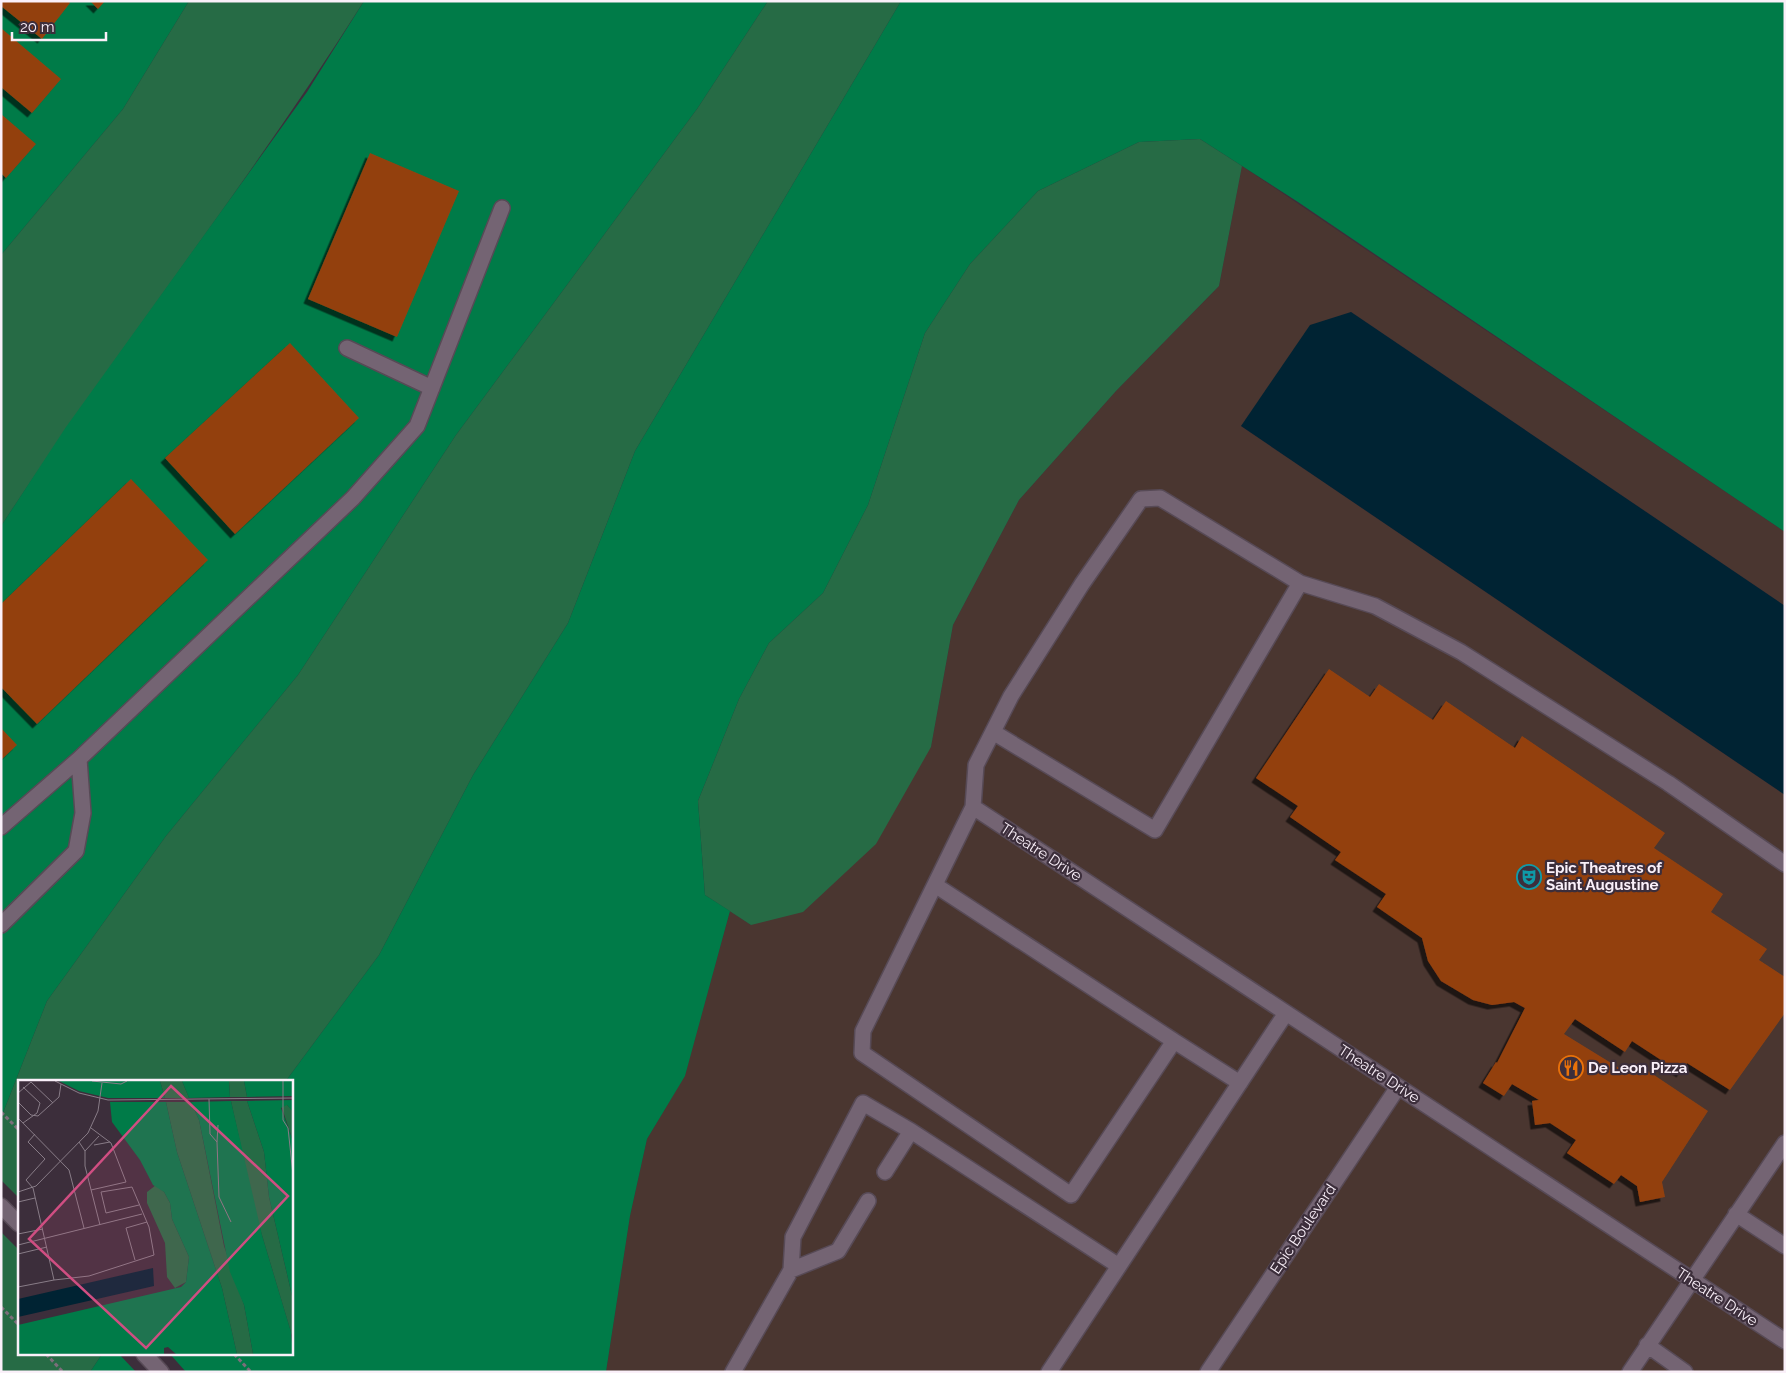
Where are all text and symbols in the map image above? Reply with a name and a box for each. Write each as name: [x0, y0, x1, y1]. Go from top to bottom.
scale bar: [12, 10, 106, 42]
text: 20 m: [20, 18, 55, 36]
street label: Theatre Drive: [997, 819, 1085, 885]
place label: Epic Theatres of Saint Augustine: [1546, 859, 1662, 894]
theatre icon: Epic Theatres of Saint Augustine: [1516, 864, 1542, 890]
street label: Theatre Drive: [1335, 1041, 1423, 1107]
restaurant icon: De Leon Pizza: [1558, 1055, 1584, 1081]
place label: De Leon Pizza: [1588, 1059, 1688, 1077]
inset map: [18, 1080, 292, 1356]
street label: Epic Boulevard: [1266, 1181, 1340, 1277]
street label: Theatre Drive: [1673, 1264, 1761, 1330]

